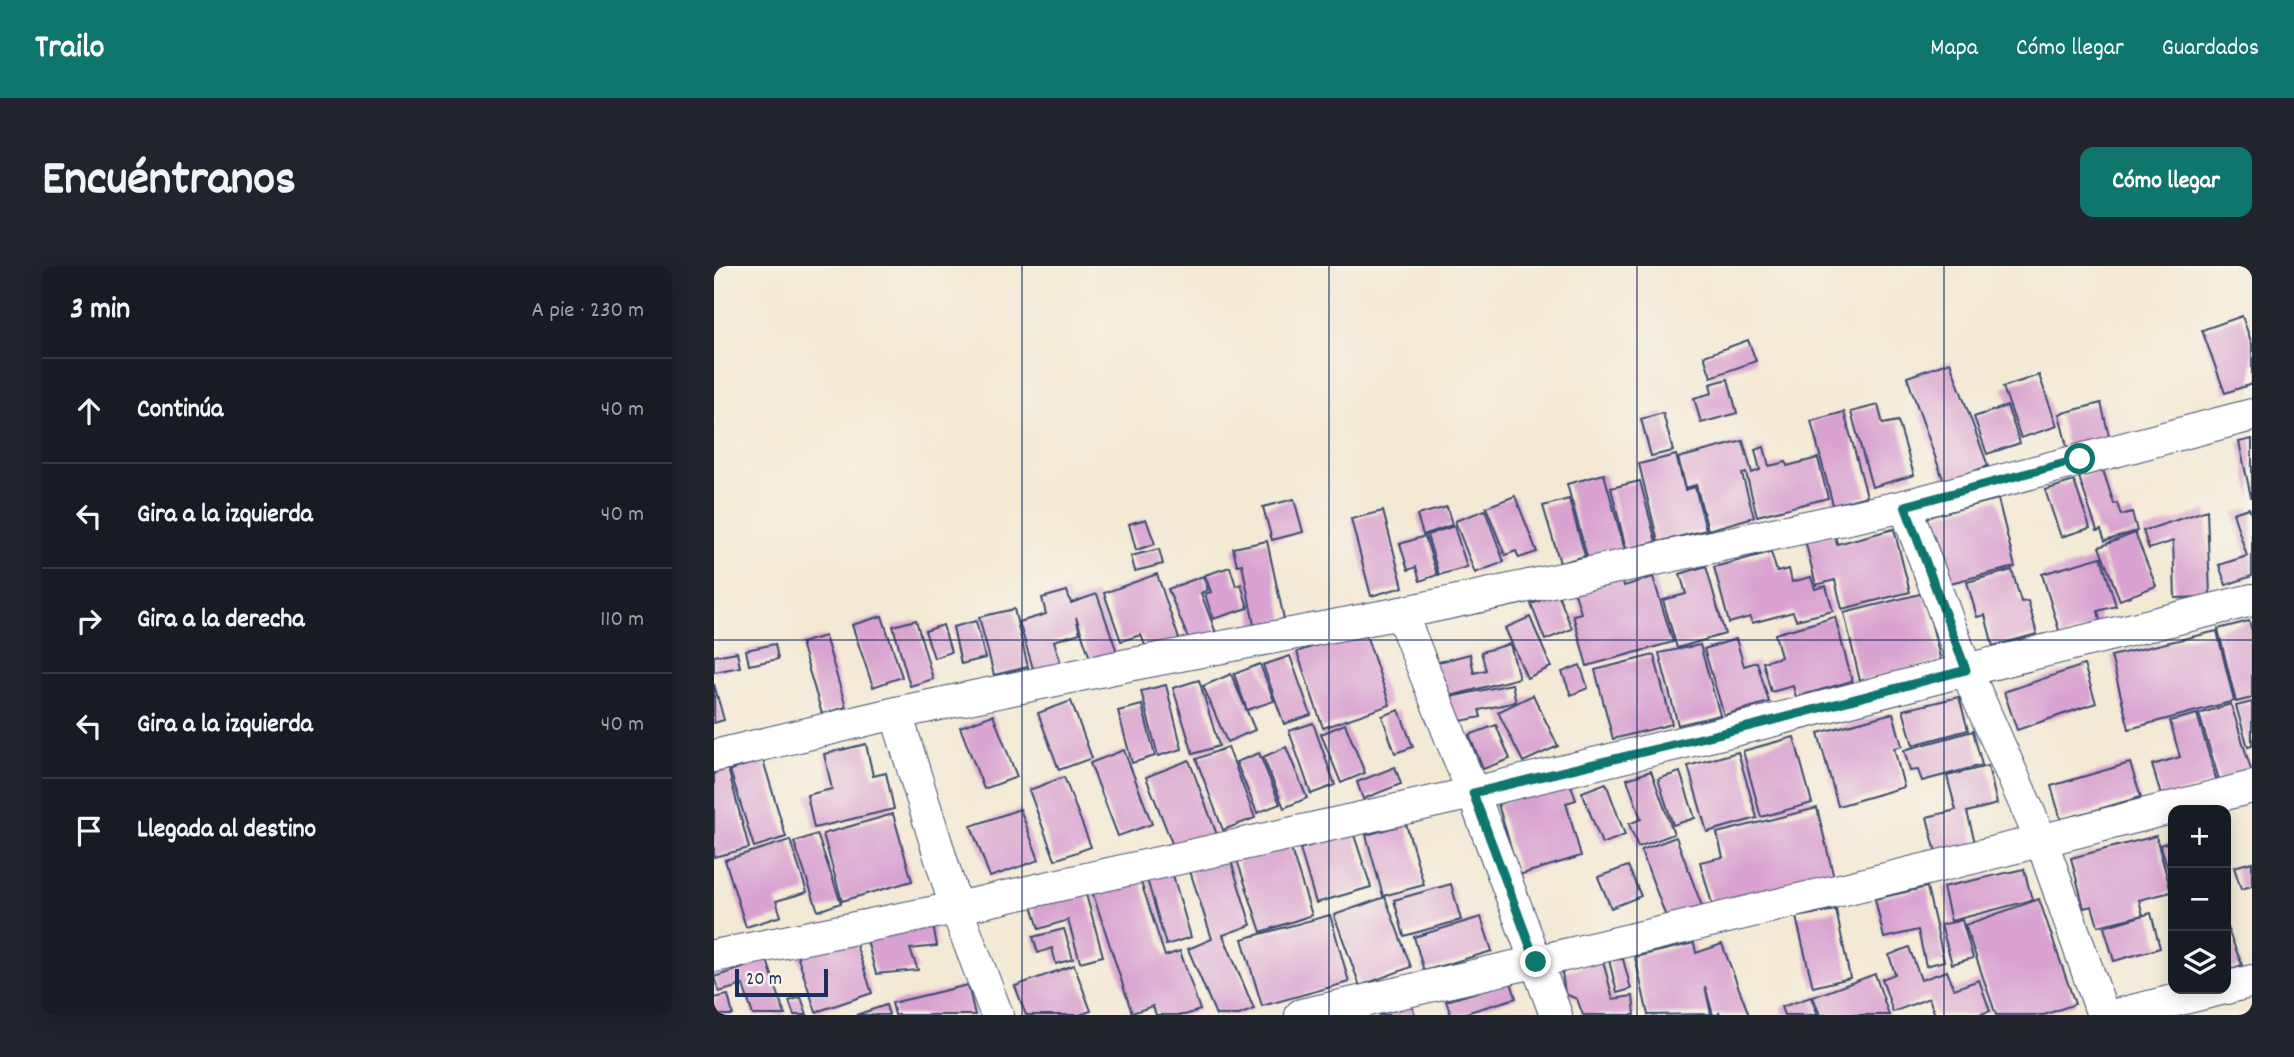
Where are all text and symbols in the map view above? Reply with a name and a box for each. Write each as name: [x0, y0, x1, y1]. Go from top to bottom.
text: Trailo: [35, 26, 105, 73]
text: Mapa: [1930, 32, 1978, 66]
text: Cómo llegar: [2016, 32, 2124, 66]
text: Guardados: [2162, 32, 2259, 66]
text: Encuéntranos: [42, 147, 296, 217]
button: Cómo llegar: [2080, 147, 2252, 217]
text: 3 min: [70, 290, 130, 333]
text: A pie · 230 m: [532, 295, 644, 328]
icon: ahead: [70, 392, 108, 430]
text: Continúa: [137, 392, 223, 429]
text: 40 m: [601, 394, 644, 427]
route start: [2064, 443, 2095, 474]
icon: left: [70, 497, 108, 535]
text: Gira a la izquierda: [137, 497, 313, 534]
text: 40 m: [601, 499, 644, 532]
icon: right: [70, 602, 108, 640]
text: Gira a la derecha: [137, 602, 304, 639]
text: 110 m: [600, 604, 644, 637]
icon: left: [70, 707, 108, 745]
text: Gira a la izquierda: [137, 707, 313, 744]
text: 40 m: [601, 709, 644, 742]
map controls: [2168, 805, 2231, 994]
button: +: [2168, 805, 2231, 868]
icon: arrive: [70, 812, 108, 850]
text: Llegada al destino: [137, 812, 316, 849]
button: −: [2168, 868, 2231, 931]
button: layers: [2168, 931, 2231, 994]
route end: [1520, 946, 1551, 977]
scale bar: [735, 966, 828, 998]
text: 20 m: [746, 967, 782, 994]

